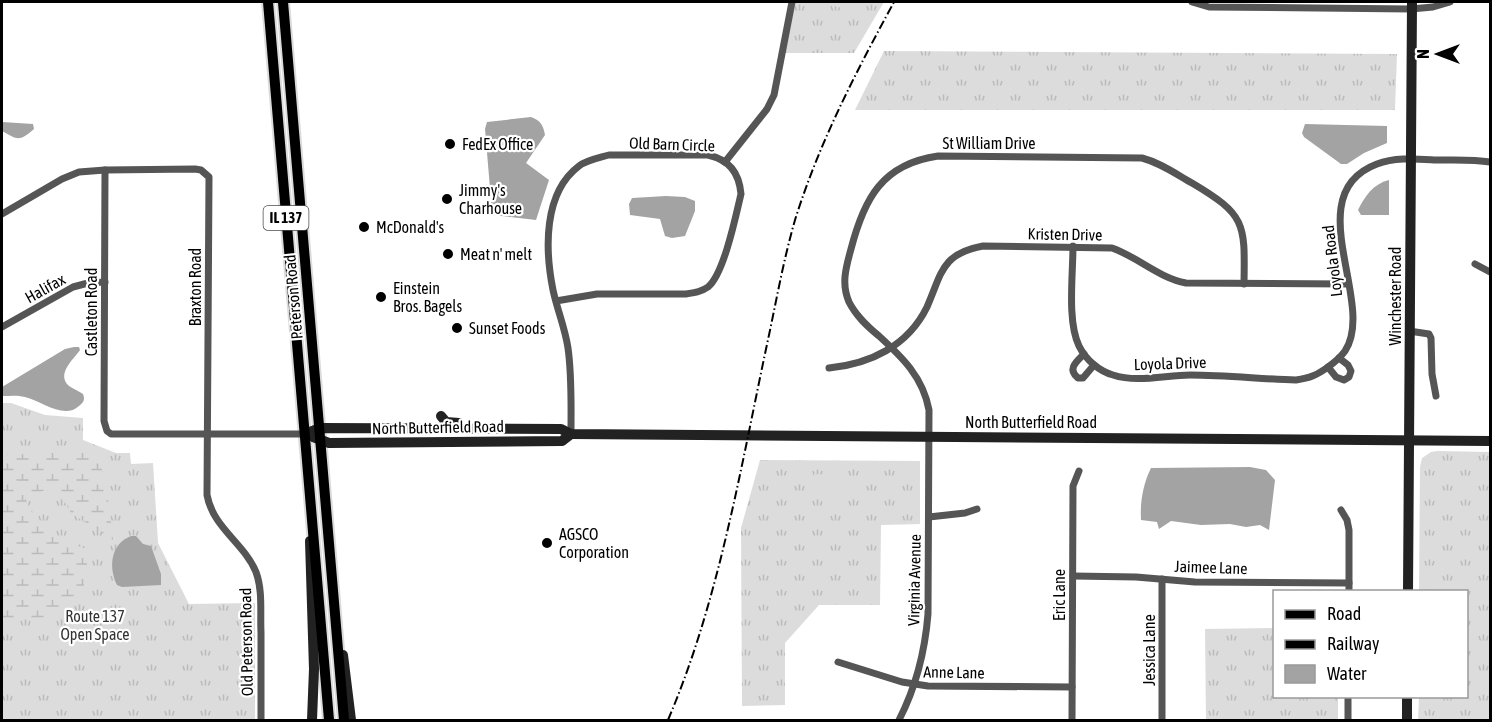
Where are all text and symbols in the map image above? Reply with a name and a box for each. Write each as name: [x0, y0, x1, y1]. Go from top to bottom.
north arrow: [1408, 24, 1468, 84]
text: N: [1414, 49, 1432, 59]
street label: Old Barn Circle: [629, 134, 715, 154]
street label: St William Drive: [942, 134, 1036, 152]
place label: FedEx Office: [462, 135, 533, 153]
marker: FedEx Office: [443, 137, 457, 151]
place label: Jimmy's Charhouse: [459, 181, 522, 217]
marker: Jimmy's Charhouse: [440, 192, 454, 206]
road number: IL 137: [264, 206, 308, 230]
place label: McDonald's: [376, 218, 445, 236]
marker: McDonald's: [357, 220, 371, 234]
street label: Kristen Drive: [1028, 224, 1102, 244]
street label: Loyola Road: [1319, 224, 1346, 298]
place label: Meat n' melt: [460, 245, 533, 263]
marker: Meat n' melt: [441, 247, 455, 261]
street label: Winchester Road: [1386, 247, 1404, 345]
street label: Braxton Road: [186, 248, 204, 326]
street label: Peterson Road: [280, 254, 306, 340]
street label: Castleton Road: [82, 268, 100, 356]
street label: Halifax: [22, 269, 69, 306]
place label: Einstein Bros. Bagels: [393, 279, 463, 316]
marker: Einstein Bros. Bagels: [374, 290, 388, 304]
place label: Sunset Foods: [469, 319, 546, 337]
marker: Sunset Foods: [450, 321, 464, 335]
street label: Loyola Drive: [1133, 353, 1207, 374]
street label: North Butterfield Road: [965, 413, 1097, 431]
street label: North Butterfield Road: [372, 417, 504, 437]
place label: AGSCO Corporation: [559, 525, 629, 562]
street label: Virginia Avenue: [904, 534, 925, 626]
marker: AGSCO Corporation: [540, 536, 554, 550]
street label: Jaimee Lane: [1174, 557, 1248, 577]
street label: Eric Lane: [1050, 569, 1068, 621]
street label: Old Peterson Road: [236, 588, 256, 696]
legend: [1273, 590, 1468, 698]
text: Road: [1327, 603, 1361, 624]
park label: Route 137 Open Space: [60, 607, 130, 644]
street label: Jessica Lane: [1140, 614, 1158, 686]
text: Railway: [1327, 633, 1379, 654]
street label: Anne Lane: [923, 662, 985, 682]
text: Water: [1327, 663, 1367, 684]

